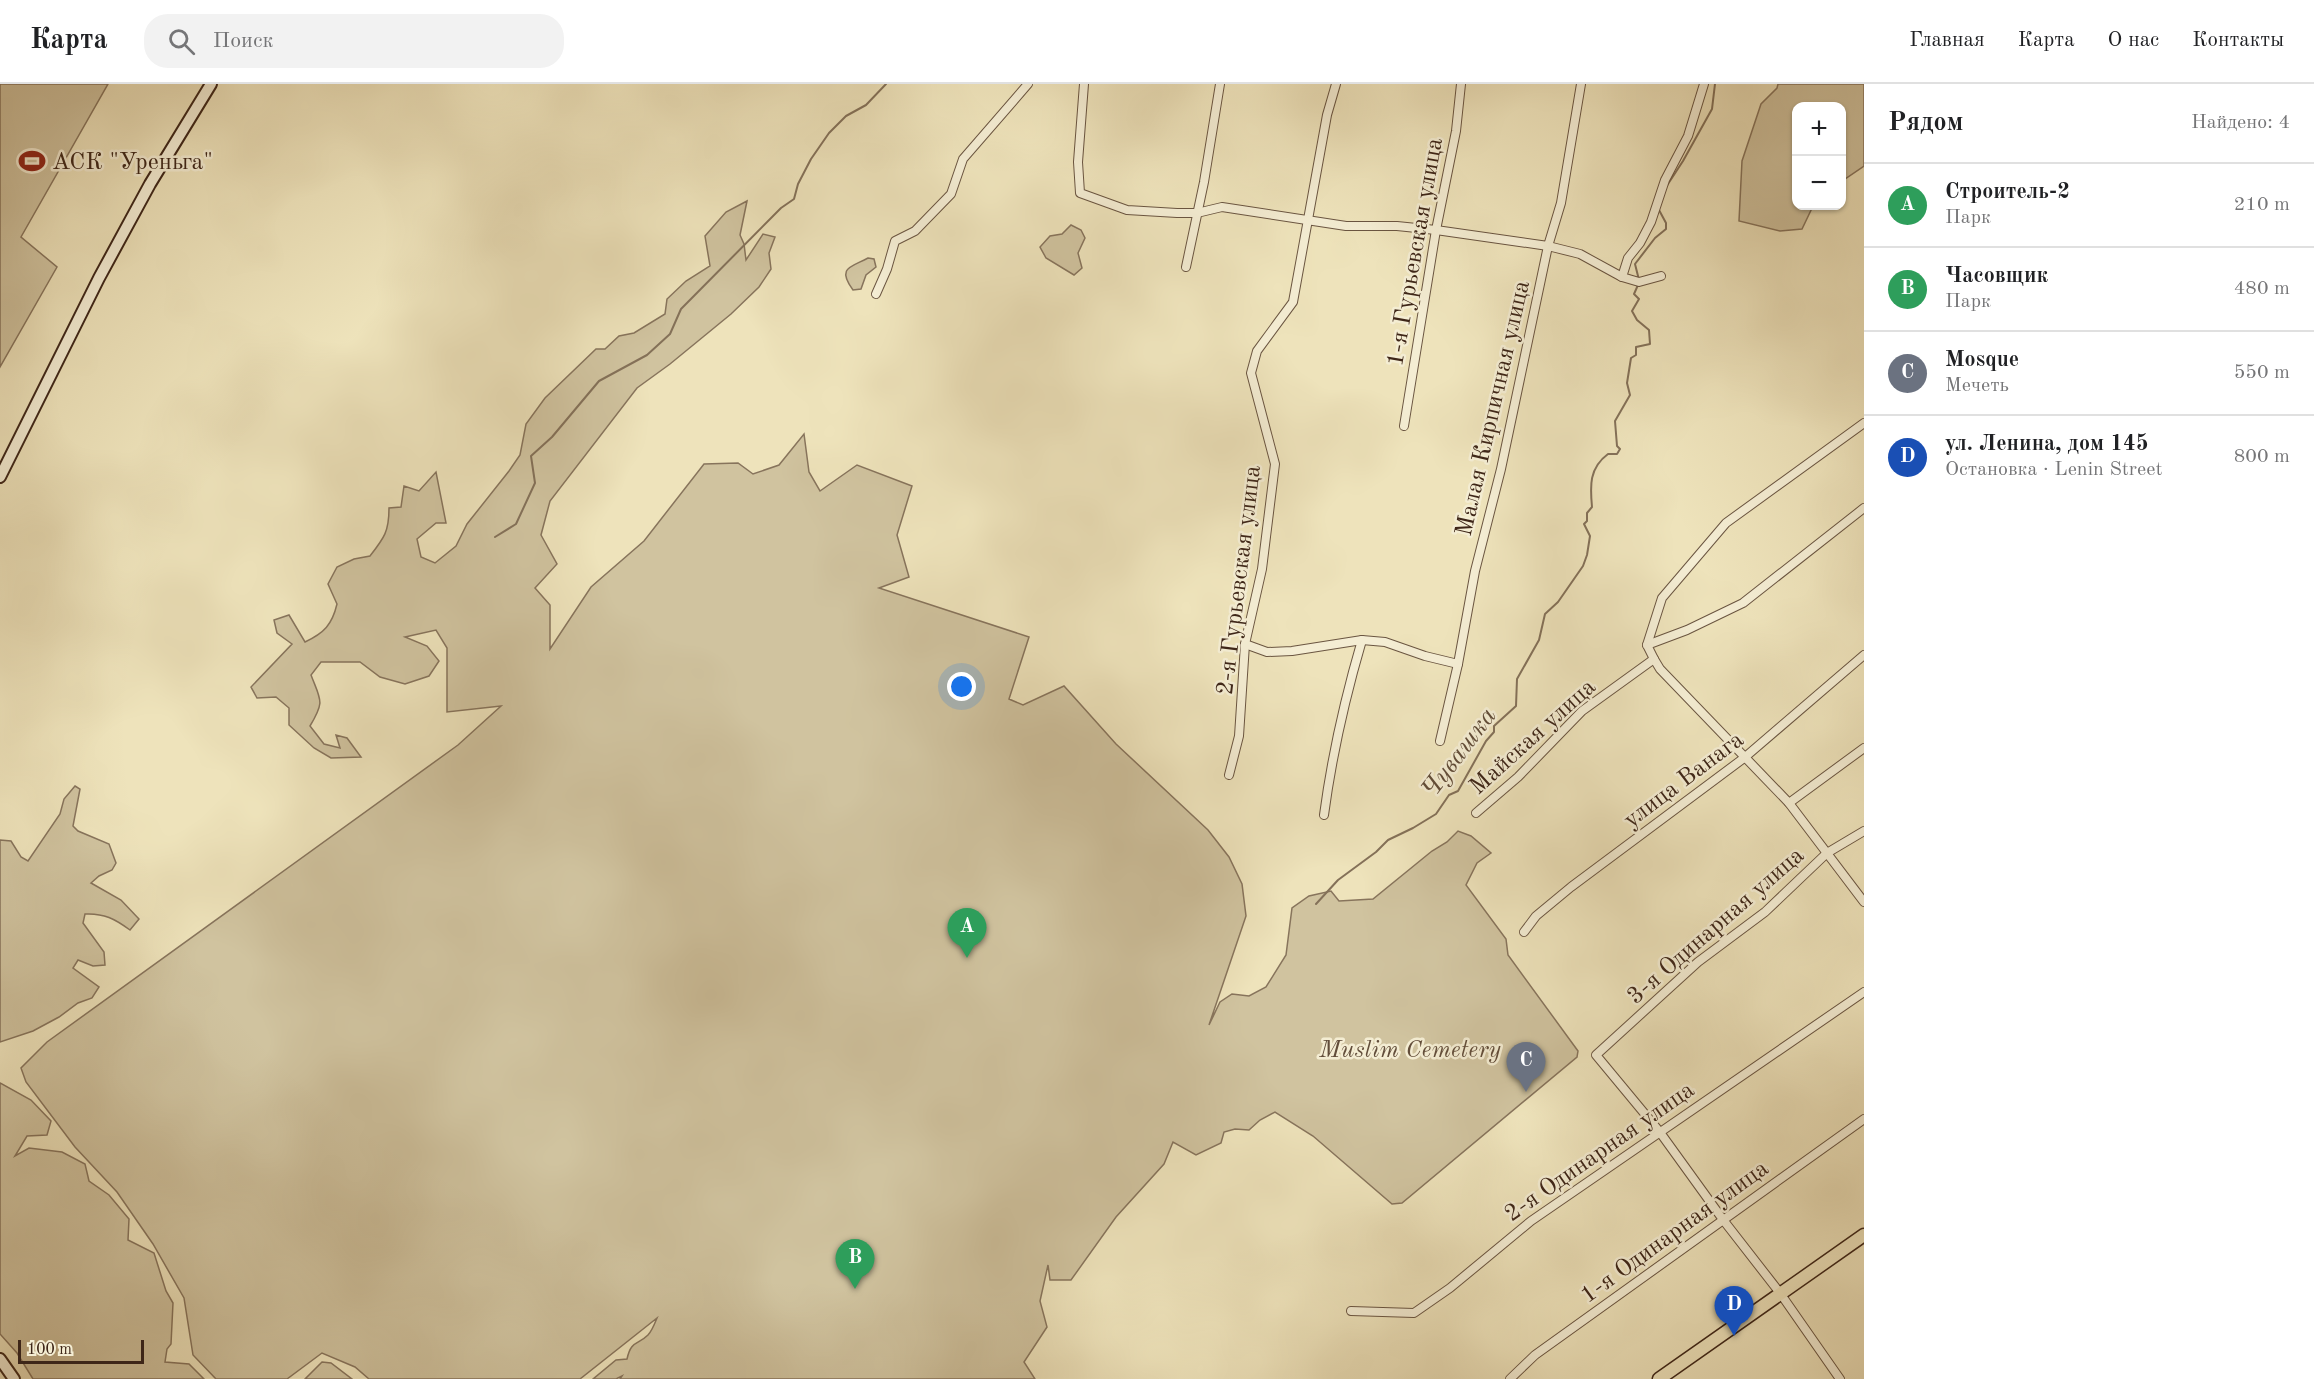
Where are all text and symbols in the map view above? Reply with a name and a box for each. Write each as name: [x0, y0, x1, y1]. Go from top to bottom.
search box: [144, 14, 564, 68]
icon: search: [165, 25, 198, 58]
text: Карта: [30, 27, 108, 55]
text: Поиск: [213, 30, 274, 52]
text: Главная: [1909, 30, 1985, 51]
text: Карта: [2018, 30, 2075, 51]
text: О нас: [2108, 30, 2159, 51]
text: Контакты: [2192, 30, 2284, 51]
map controls: [1792, 102, 1846, 210]
button: +: [1792, 102, 1846, 156]
text: Рядом: [1888, 110, 1963, 136]
text: Найдено: 4: [2191, 113, 2290, 133]
street label: 1-я Гурьевская улица: [1384, 136, 1448, 368]
sports icon: АСК "Уреньга": [17, 146, 47, 176]
place label: АСК "Уреньга": [52, 151, 213, 175]
button: −: [1792, 156, 1846, 210]
text: Строитель-2: [1945, 181, 2070, 203]
text: A: [1900, 195, 1915, 215]
text: 210 m: [2234, 195, 2290, 215]
text: Парк: [1945, 208, 1991, 228]
text: Часовщик: [1945, 265, 2048, 287]
street label: Малая Кирпичная улица: [1453, 278, 1535, 539]
text: B: [1900, 279, 1915, 299]
text: 480 m: [2234, 279, 2290, 299]
text: Парк: [1945, 292, 1991, 312]
text: Mosque: [1945, 349, 2019, 371]
text: C: [1901, 363, 1914, 383]
text: 550 m: [2234, 363, 2290, 383]
text: Мечеть: [1945, 376, 2009, 396]
text: ул. Ленина, дом 145: [1945, 433, 2149, 455]
text: D: [1900, 447, 1915, 467]
text: 800 m: [2234, 447, 2290, 467]
text: Остановка · Lenin Street: [1945, 460, 2162, 480]
street label: 2-я Гурьевская улица: [1214, 464, 1266, 697]
your location: [947, 672, 976, 701]
street label: Майская улица: [1466, 675, 1601, 800]
water label: Чувашка: [1417, 703, 1502, 803]
street label: улица Ванага: [1620, 728, 1749, 833]
street label: 3-я Одинарная улица: [1623, 843, 1809, 1009]
pin: A: [948, 908, 986, 958]
park label: Muslim Cemetery: [1318, 1039, 1501, 1063]
pin: C: [1506, 1042, 1546, 1092]
street label: 2-я Одинарная улица: [1501, 1078, 1699, 1227]
street label: 1-я Одинарная улица: [1577, 1157, 1773, 1309]
pin: B: [836, 1240, 874, 1289]
pin: D: [1714, 1286, 1754, 1336]
scale bar: [18, 1337, 144, 1364]
text: 100 m: [27, 1342, 72, 1358]

